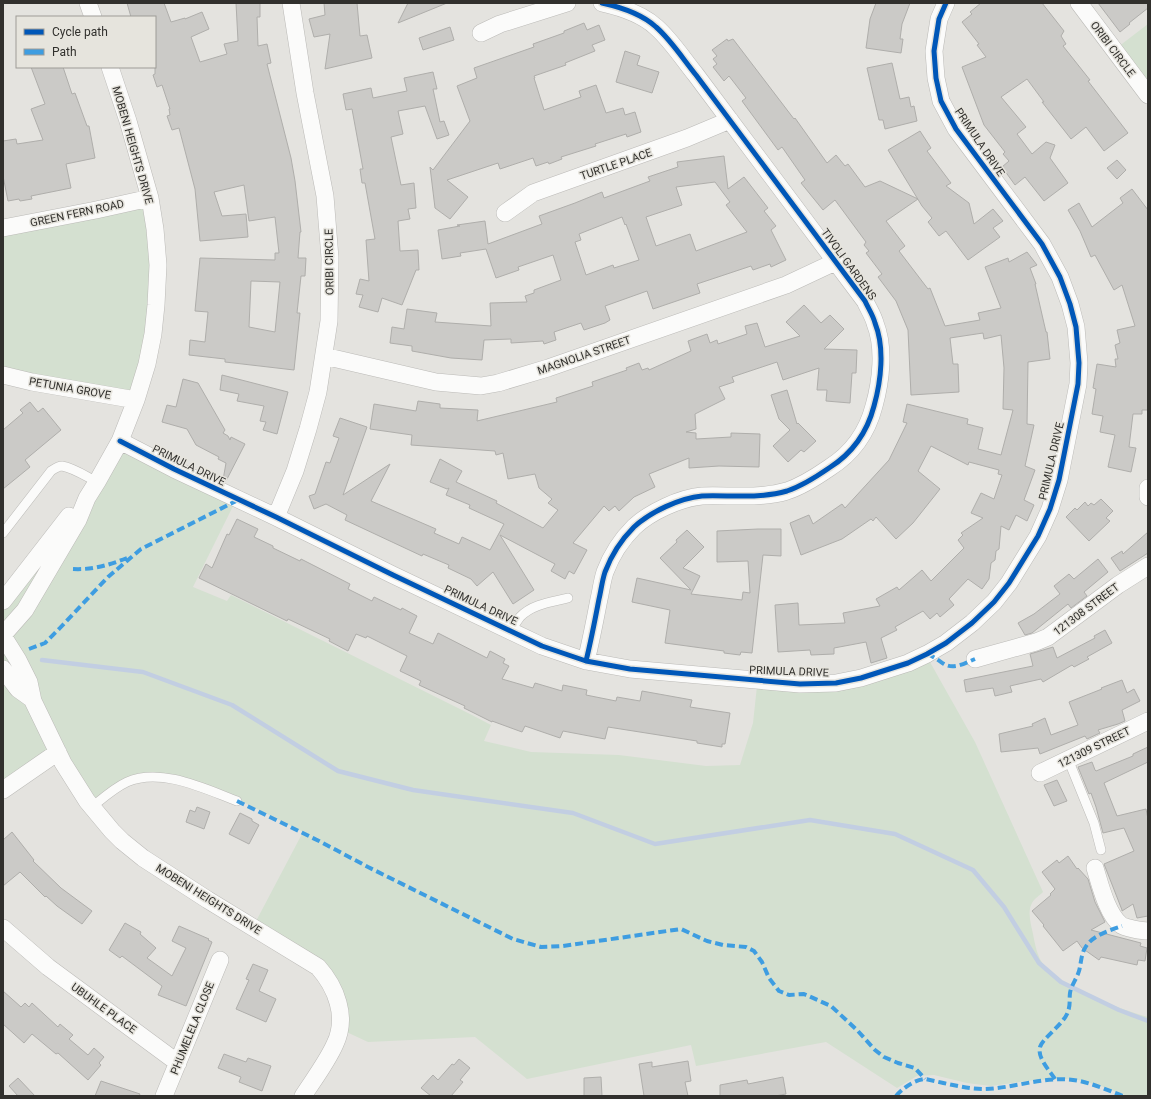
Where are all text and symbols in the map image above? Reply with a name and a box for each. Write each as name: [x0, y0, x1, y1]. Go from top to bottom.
legend: [16, 16, 156, 68]
street label: ORIBI CIRCLE: [1087, 19, 1138, 80]
text: Cycle path: [52, 25, 108, 39]
text: Path: [52, 45, 77, 59]
street label: MOBENI HEIGHTS DRIVE: [109, 85, 156, 206]
street label: PRIMULA DRIVE: [952, 106, 1007, 179]
street label: TURTLE PLACE: [579, 146, 654, 183]
street label: GREEN FERN ROAD: [29, 197, 125, 230]
street label: TIVOLI GARDENS: [818, 226, 879, 303]
street label: ORIBI CIRCLE: [322, 229, 337, 295]
street label: MAGNOLIA STREET: [536, 333, 633, 378]
street label: PETUNIA GROVE: [28, 375, 112, 402]
street label: PRIMULA DRIVE: [1036, 421, 1067, 501]
street label: PRIMULA DRIVE: [150, 442, 227, 489]
street label: 121308 STREET: [1051, 580, 1122, 638]
street label: PRIMULA DRIVE: [442, 583, 520, 628]
street label: PRIMULA DRIVE: [749, 664, 829, 679]
street label: 121309 STREET: [1056, 724, 1133, 771]
street label: MOBENI HEIGHTS DRIVE: [154, 862, 264, 937]
street label: UBUHLE PLACE: [69, 980, 139, 1036]
street label: PHUMELELA CLOSE: [168, 980, 217, 1077]

